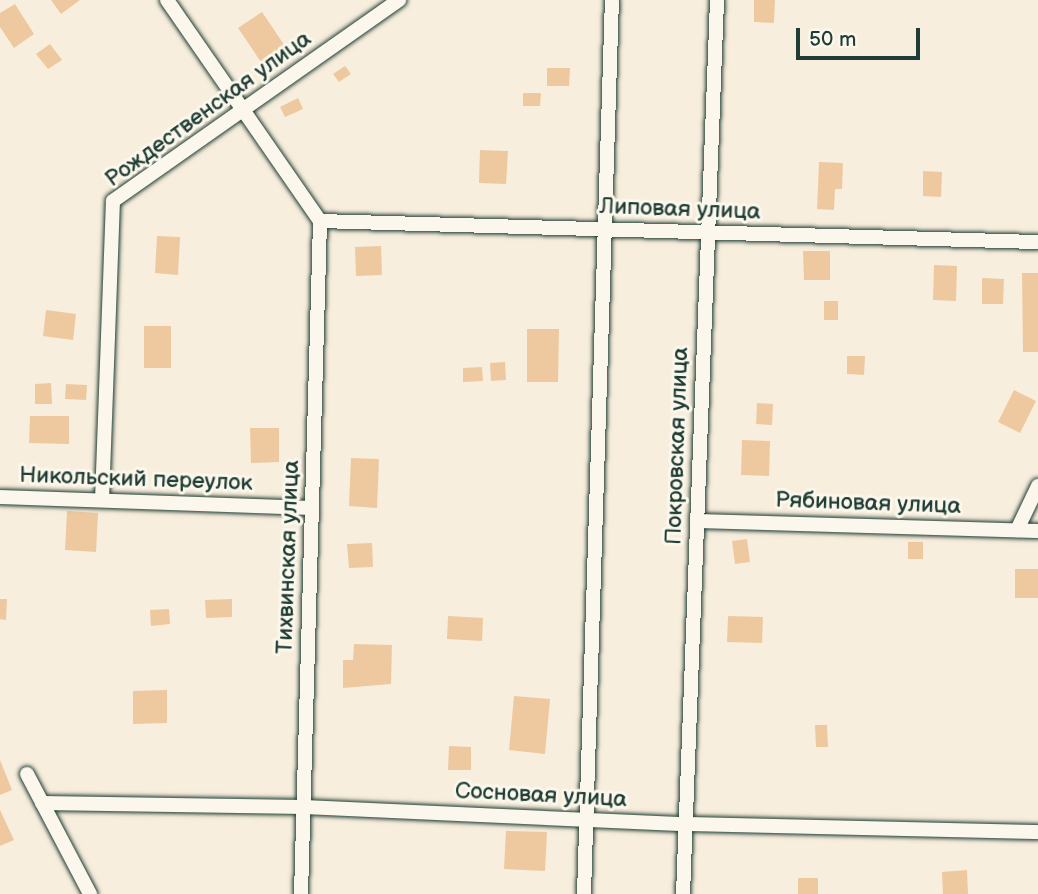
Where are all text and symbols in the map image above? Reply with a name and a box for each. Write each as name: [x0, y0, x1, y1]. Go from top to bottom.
scale bar: [800, 14, 924, 58]
street label: Рождественская улица: [100, 25, 316, 193]
text: 50 m: [809, 27, 856, 52]
street label: Липовая улица: [599, 192, 761, 226]
street label: Покровская улица: [660, 347, 694, 545]
street label: Тихвинская улица: [271, 460, 305, 654]
street label: Никольский переулок: [19, 461, 253, 497]
street label: Рябиновая улица: [775, 486, 961, 520]
street label: Сосновая улица: [454, 777, 628, 813]

